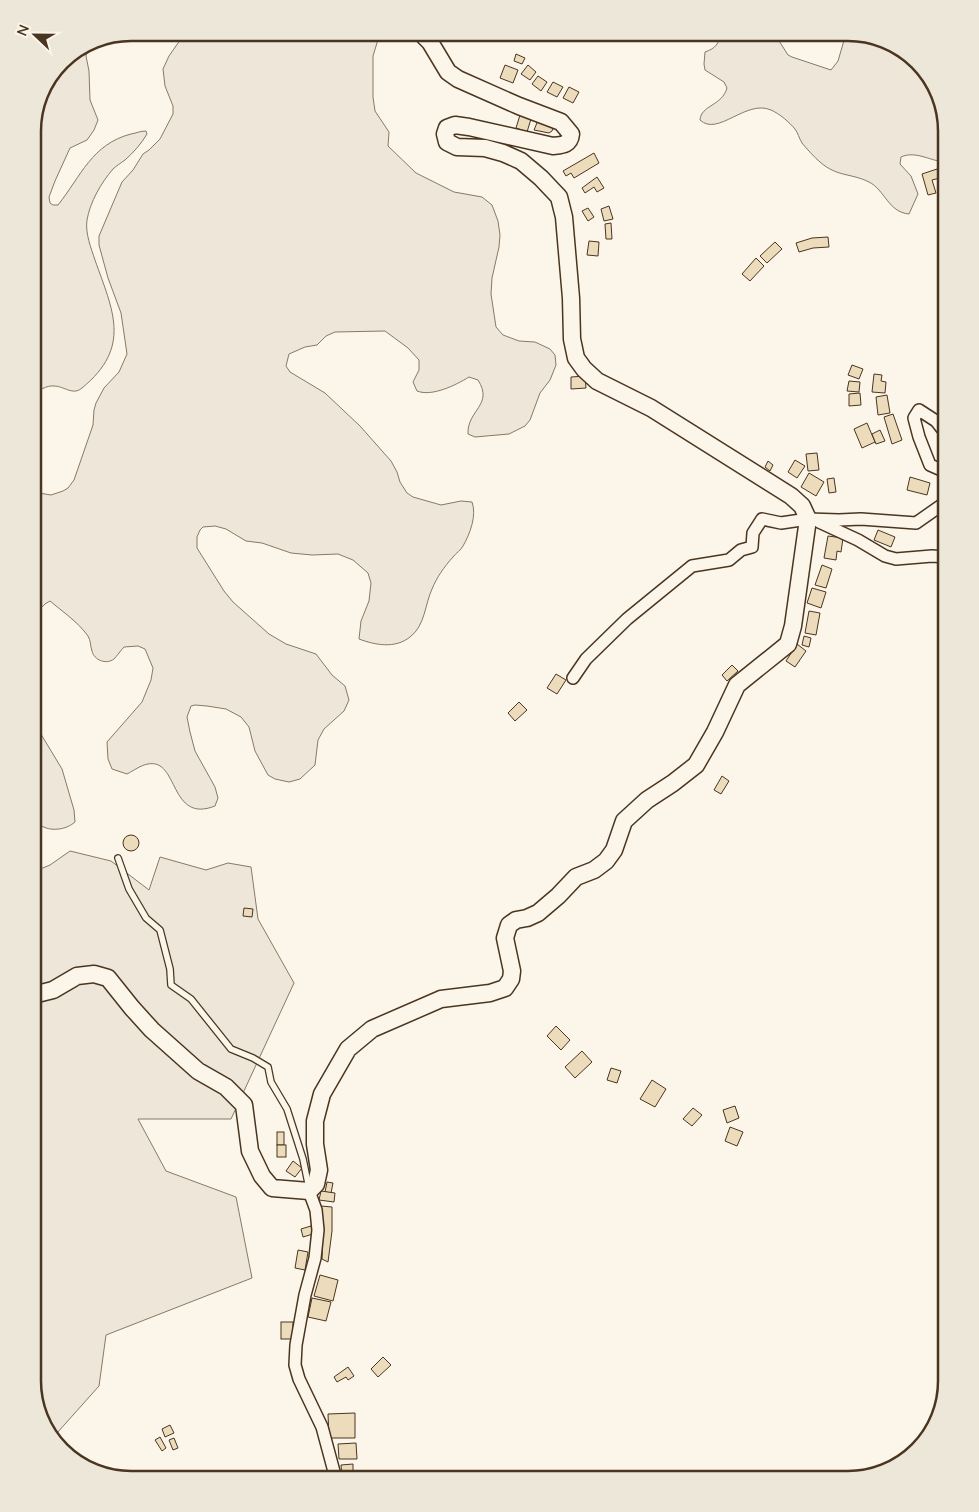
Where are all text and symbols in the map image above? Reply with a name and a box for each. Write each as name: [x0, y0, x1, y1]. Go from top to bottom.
north arrow: [10, 10, 60, 60]
text: N: [13, 22, 33, 38]

